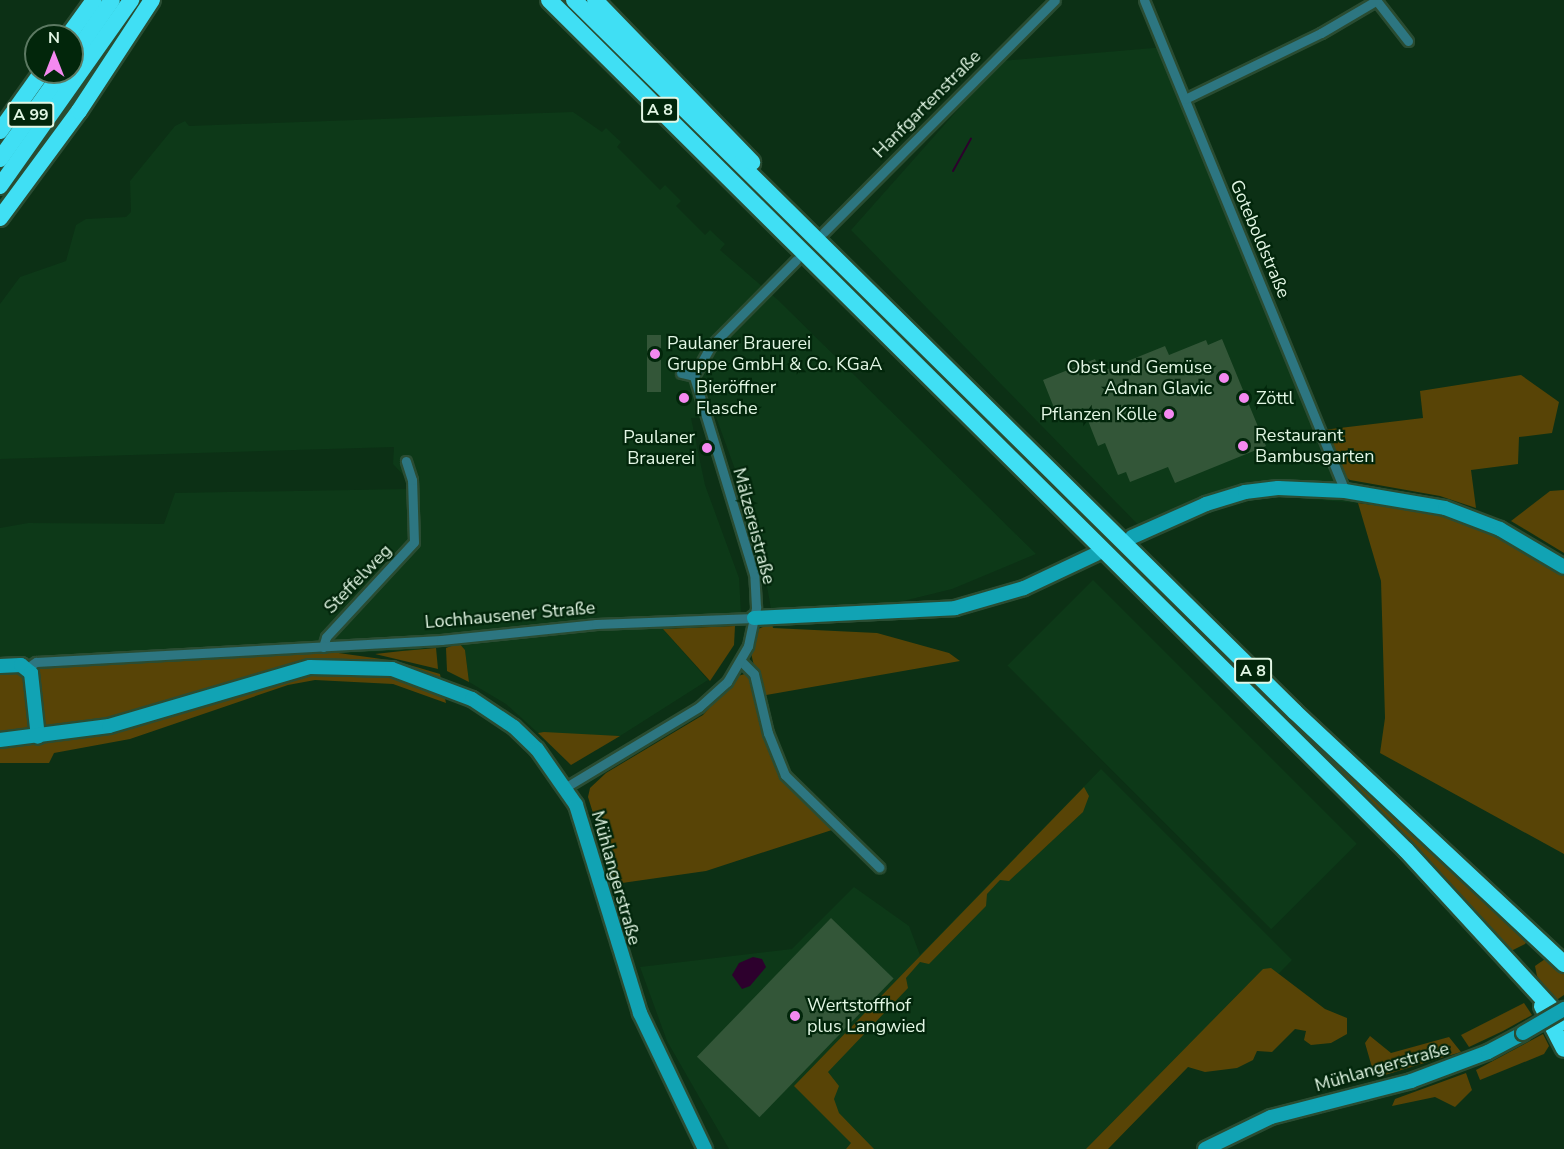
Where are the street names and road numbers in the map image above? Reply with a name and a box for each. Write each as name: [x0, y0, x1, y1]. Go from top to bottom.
street label: Hanfgartenstraße: [869, 46, 985, 162]
road number: A 8: [640, 97, 680, 123]
road number: A 99: [7, 102, 55, 128]
street label: Goteboldstraße: [1225, 177, 1295, 301]
street label: Mälzereistraße: [728, 466, 780, 586]
street label: Steffelweg: [320, 540, 396, 618]
street label: Lochhausener Straße: [424, 597, 596, 633]
road number: A 8: [1234, 658, 1272, 684]
street label: Mühlangerstraße: [587, 808, 645, 948]
street label: Mühlangerstraße: [1312, 1038, 1452, 1096]

